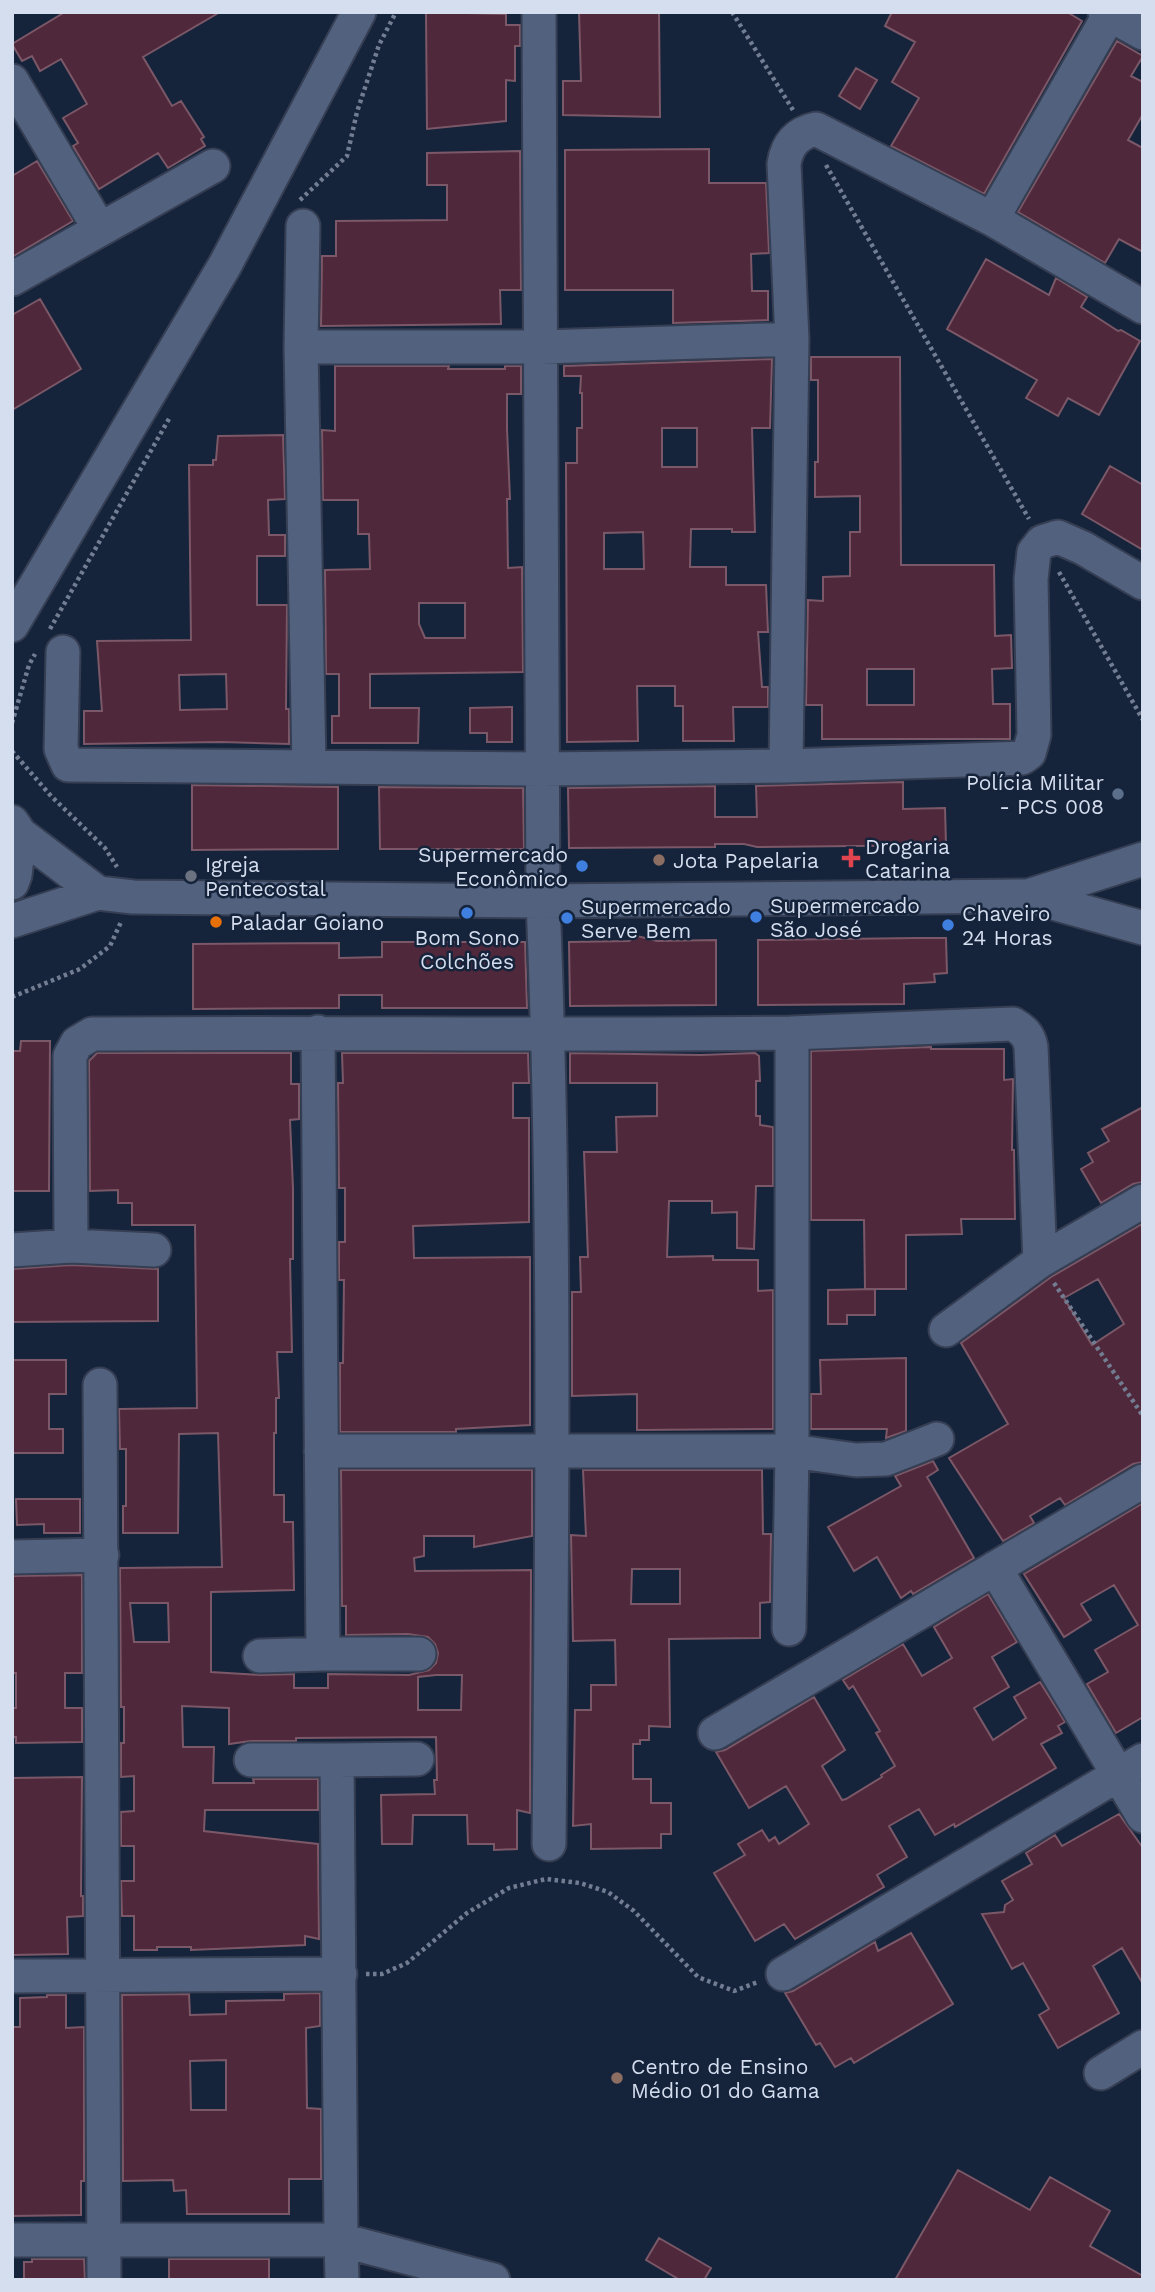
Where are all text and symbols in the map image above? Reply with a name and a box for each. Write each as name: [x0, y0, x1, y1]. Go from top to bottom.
place label: Polícia Militar - PCS 008: [966, 770, 1104, 819]
marker: Polícia Militar - PCS 008: [1110, 786, 1126, 802]
place label: Drogaria Catarina: [865, 834, 951, 883]
place label: Supermercado Econômico: [418, 842, 568, 891]
place label: Jota Papelaria: [673, 848, 819, 873]
marker: Drogaria Catarina: [843, 850, 859, 866]
place label: Igreja Pentecostal: [205, 852, 327, 901]
marker: Jota Papelaria: [651, 852, 667, 868]
marker: Supermercado Econômico: [574, 858, 590, 874]
marker: Igreja Pentecostal: [183, 868, 199, 884]
place label: Supermercado São José: [770, 893, 920, 942]
place label: Supermercado Serve Bem: [581, 894, 731, 943]
place label: Chaveiro 24 Horas: [962, 901, 1053, 950]
marker: Bom Sono Colchões: [459, 905, 475, 921]
marker: Supermercado São José: [748, 909, 764, 925]
place label: Paladar Goiano: [230, 910, 384, 935]
marker: Supermercado Serve Bem: [559, 910, 575, 926]
marker: Paladar Goiano: [208, 914, 224, 930]
marker: Chaveiro 24 Horas: [940, 917, 956, 933]
place label: Bom Sono Colchões: [414, 925, 520, 974]
place label: Centro de Ensino Médio 01 do Gama: [631, 2054, 820, 2103]
marker: Centro de Ensino Médio 01 do Gama: [609, 2070, 625, 2086]

